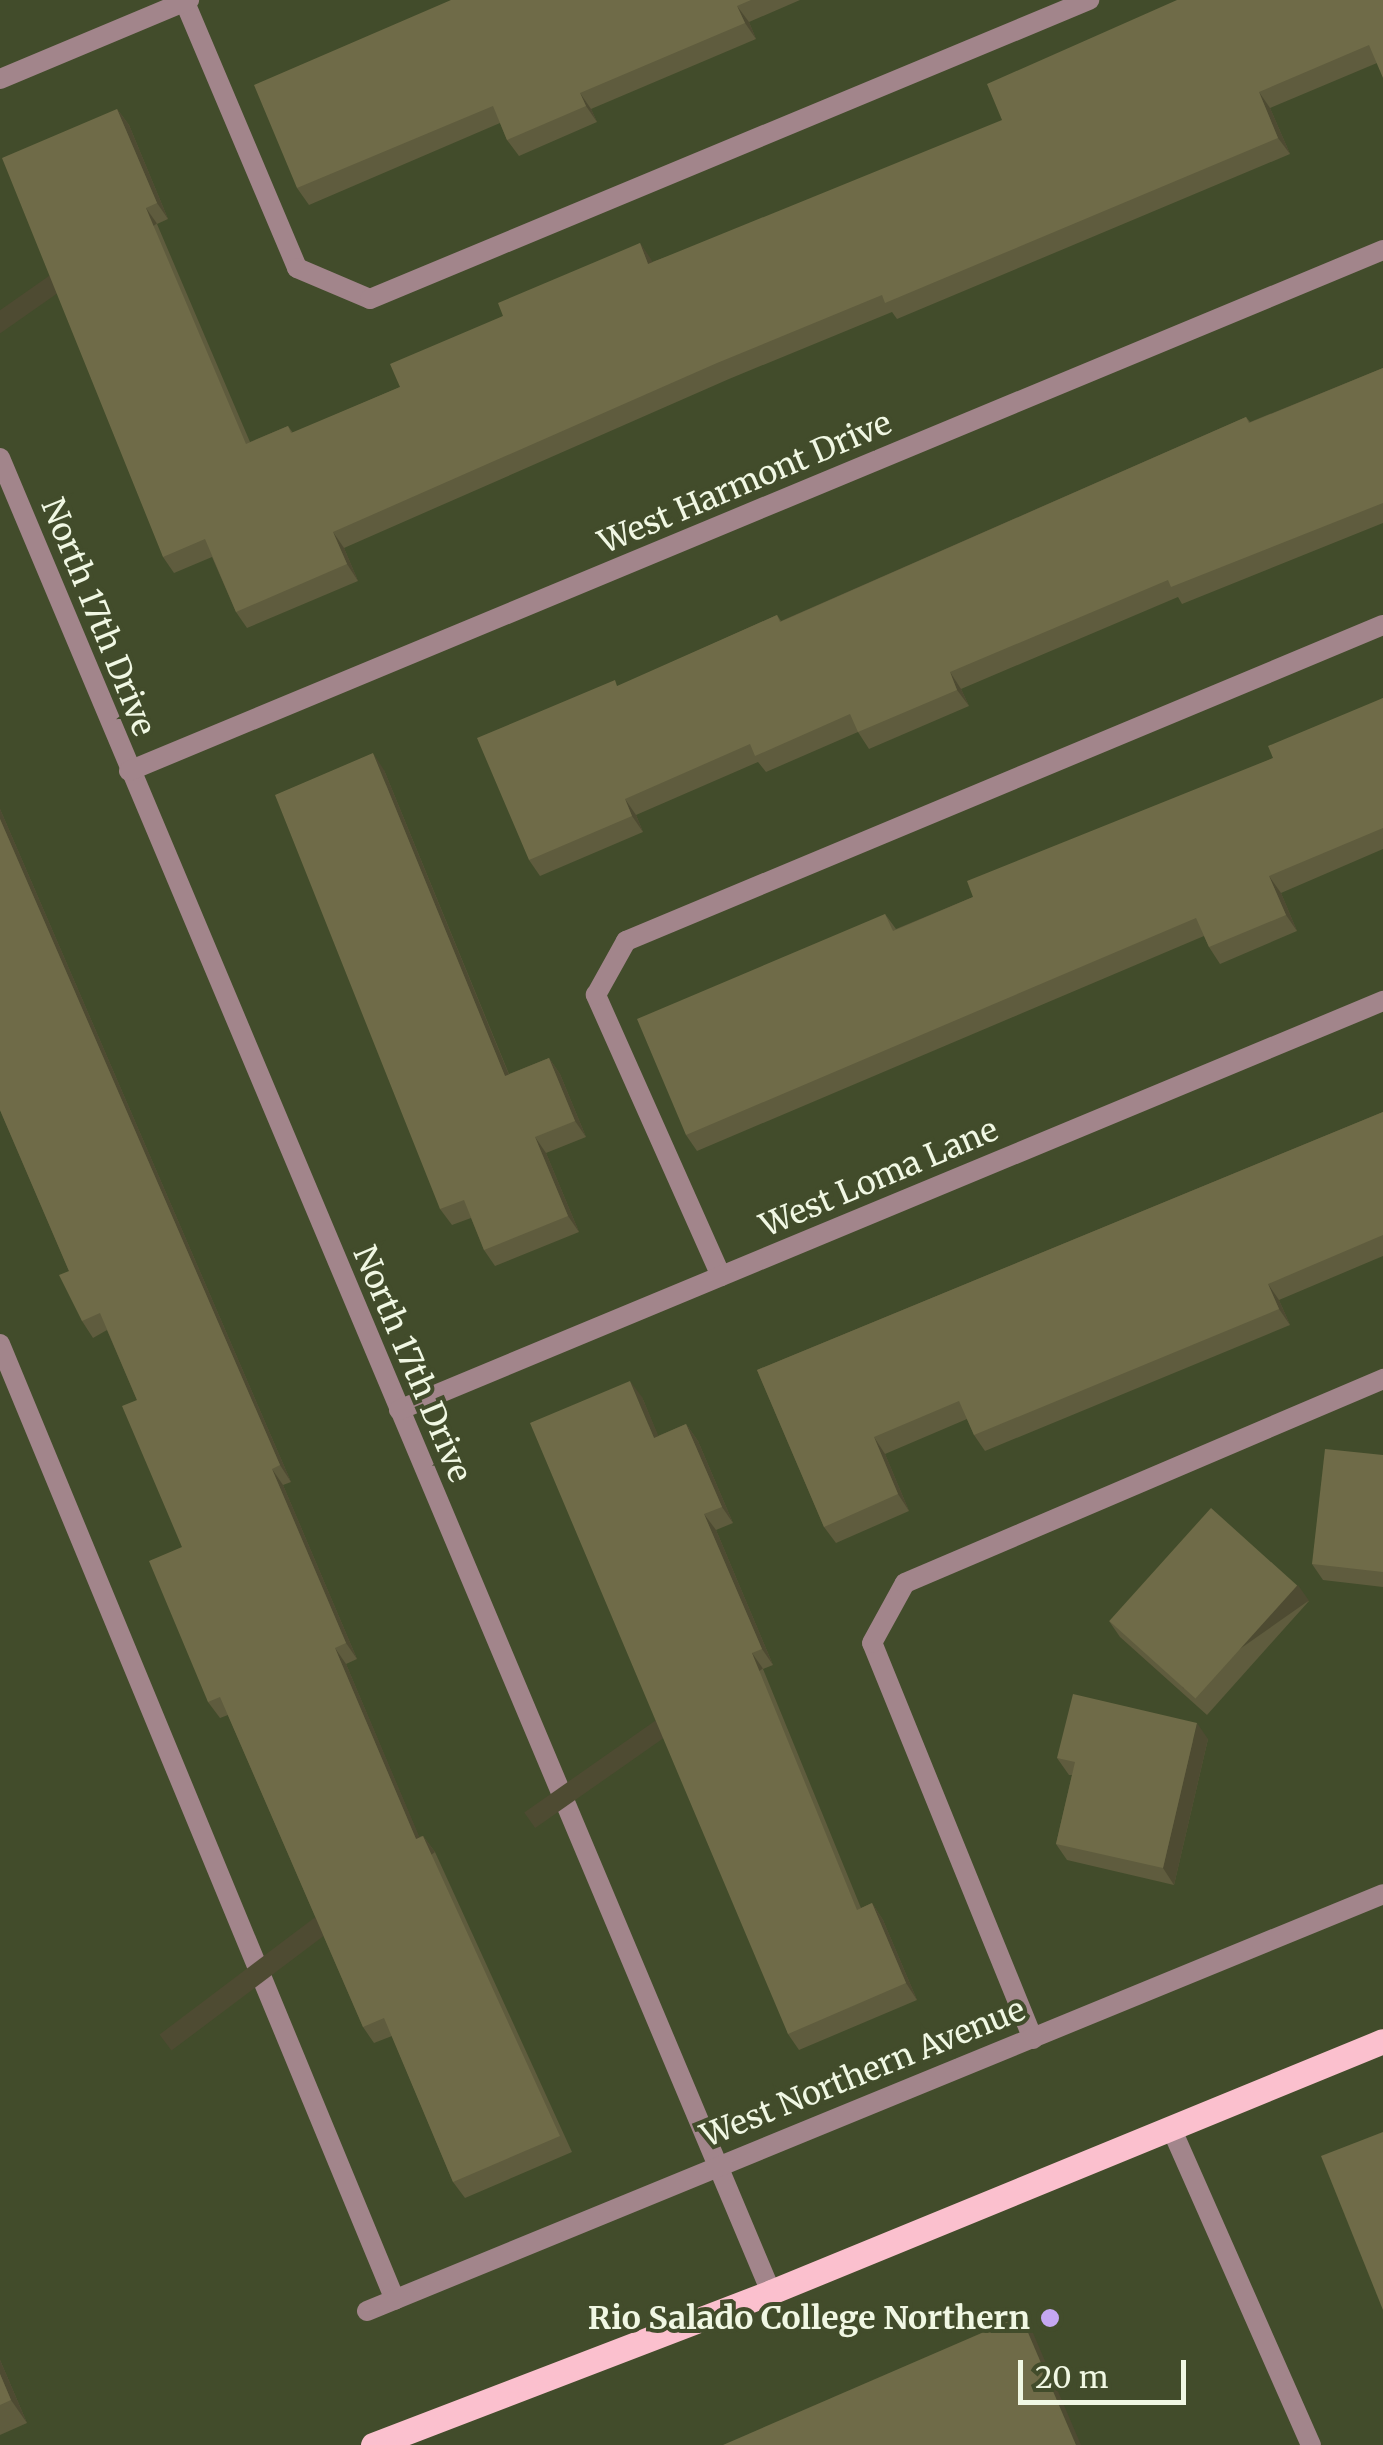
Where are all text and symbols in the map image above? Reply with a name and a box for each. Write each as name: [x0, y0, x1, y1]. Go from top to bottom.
street label: West Harmont Drive: [593, 404, 897, 562]
street label: North 17th Drive: [33, 493, 163, 741]
street label: West Loma Lane: [754, 1111, 1004, 1245]
street label: North 17th Drive: [345, 1240, 479, 1488]
street label: West Northern Avenue: [695, 1990, 1031, 2156]
place label: Rio Salado College Northern: [588, 2299, 1030, 2337]
marker: Rio Salado College Northern: [1039, 2307, 1061, 2329]
scale bar: [1023, 2340, 1190, 2402]
text: 20 m: [1035, 2358, 1108, 2396]

